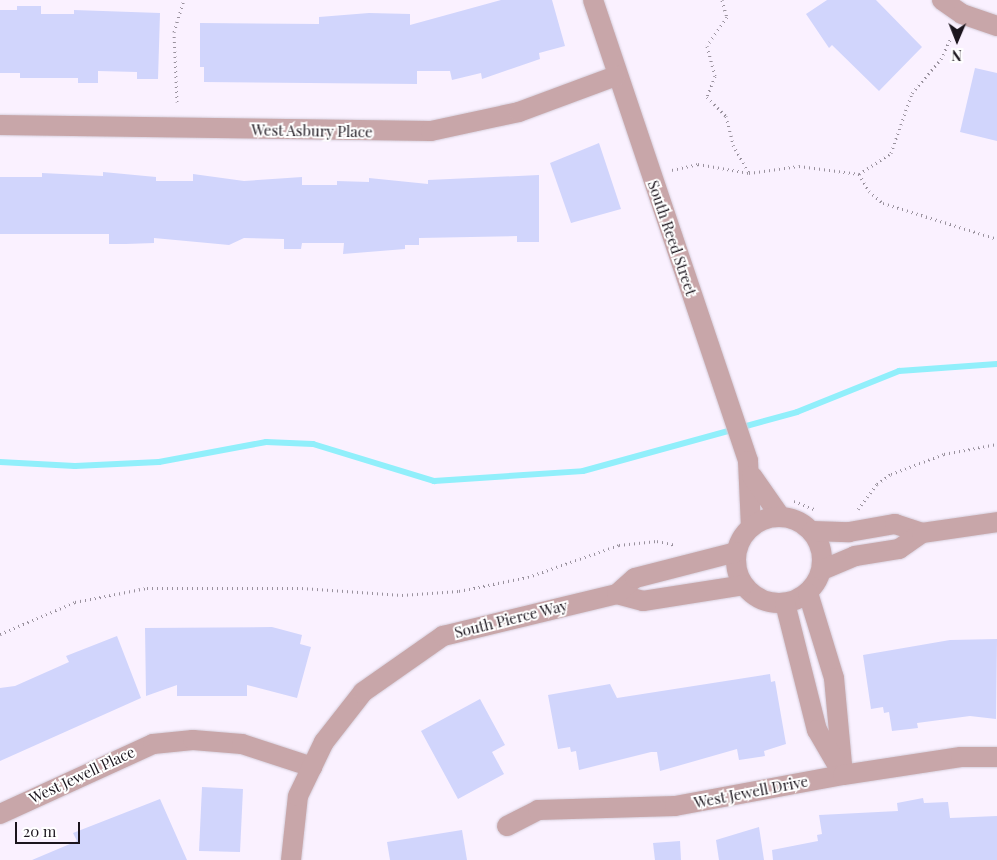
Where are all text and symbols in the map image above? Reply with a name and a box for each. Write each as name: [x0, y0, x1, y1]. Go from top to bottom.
north arrow: [932, 15, 982, 65]
text: N: [952, 46, 962, 65]
street label: West Asbury Place: [251, 121, 373, 141]
street label: South Reed Street: [644, 178, 700, 298]
street label: South Pierce Way: [452, 596, 570, 642]
street label: West Jewell Place: [26, 743, 138, 807]
street label: West Jewell Drive: [692, 772, 810, 812]
scale bar: [18, 812, 82, 844]
text: 20 m: [23, 821, 56, 841]

